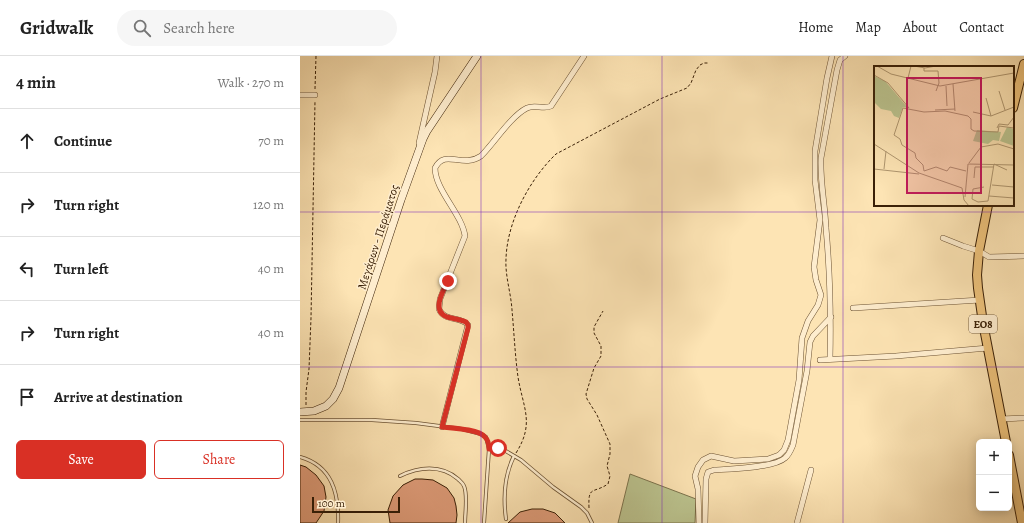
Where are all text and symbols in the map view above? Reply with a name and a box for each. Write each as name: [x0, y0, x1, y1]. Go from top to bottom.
search box: [117, 10, 397, 46]
text: Gridwalk: [20, 15, 93, 41]
icon: search: [131, 17, 153, 39]
text: Search here: [163, 18, 235, 38]
text: Home: [798, 18, 833, 37]
text: Map: [855, 18, 881, 37]
text: About: [903, 18, 937, 37]
text: Contact: [959, 18, 1004, 37]
inset map: [874, 66, 1014, 206]
text: 4 min: [16, 71, 56, 94]
text: Walk · 270 m: [218, 74, 284, 91]
icon: ahead: [16, 130, 38, 152]
text: Continue: [54, 131, 112, 151]
text: 70 m: [258, 132, 284, 149]
street label: Μεγάρων - Περάματος: [353, 183, 403, 291]
icon: right: [16, 194, 38, 216]
text: Turn right: [54, 195, 119, 215]
text: 120 m: [253, 196, 284, 213]
icon: left: [16, 258, 38, 280]
text: Turn left: [54, 259, 109, 279]
text: 40 m: [258, 260, 284, 277]
route end: [439, 272, 457, 290]
road number: ΕΟ8: [969, 315, 997, 333]
icon: right: [16, 322, 38, 344]
text: Turn right: [54, 323, 119, 343]
text: 40 m: [258, 324, 284, 341]
icon: arrive: [16, 386, 38, 408]
text: Arrive at destination: [54, 387, 183, 407]
route start: [489, 439, 507, 457]
map controls: [976, 439, 1012, 511]
button: +: [976, 439, 1012, 475]
button: Save: [16, 440, 146, 479]
button: Share: [154, 440, 284, 479]
button: −: [976, 475, 1012, 511]
scale bar: [312, 495, 400, 514]
text: 100 m: [318, 496, 345, 511]

